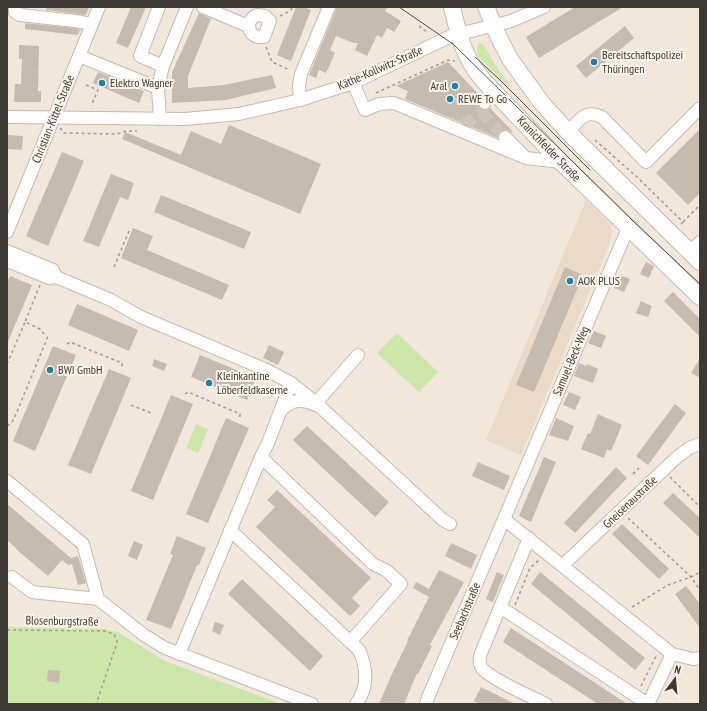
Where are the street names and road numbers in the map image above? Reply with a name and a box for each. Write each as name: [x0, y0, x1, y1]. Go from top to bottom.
street label: Käthe-Kollwitz-Straße: [335, 42, 425, 93]
street label: Christian-Kittel-Straße: [28, 72, 77, 165]
street label: Kranichfelder Straße: [514, 113, 584, 185]
street label: Samuel-Beck-Weg: [549, 324, 592, 398]
street label: Gneisenaustraße: [600, 472, 660, 531]
street label: Seebachstraße: [446, 580, 483, 642]
street label: Blosenburgstraße: [25, 612, 99, 629]

